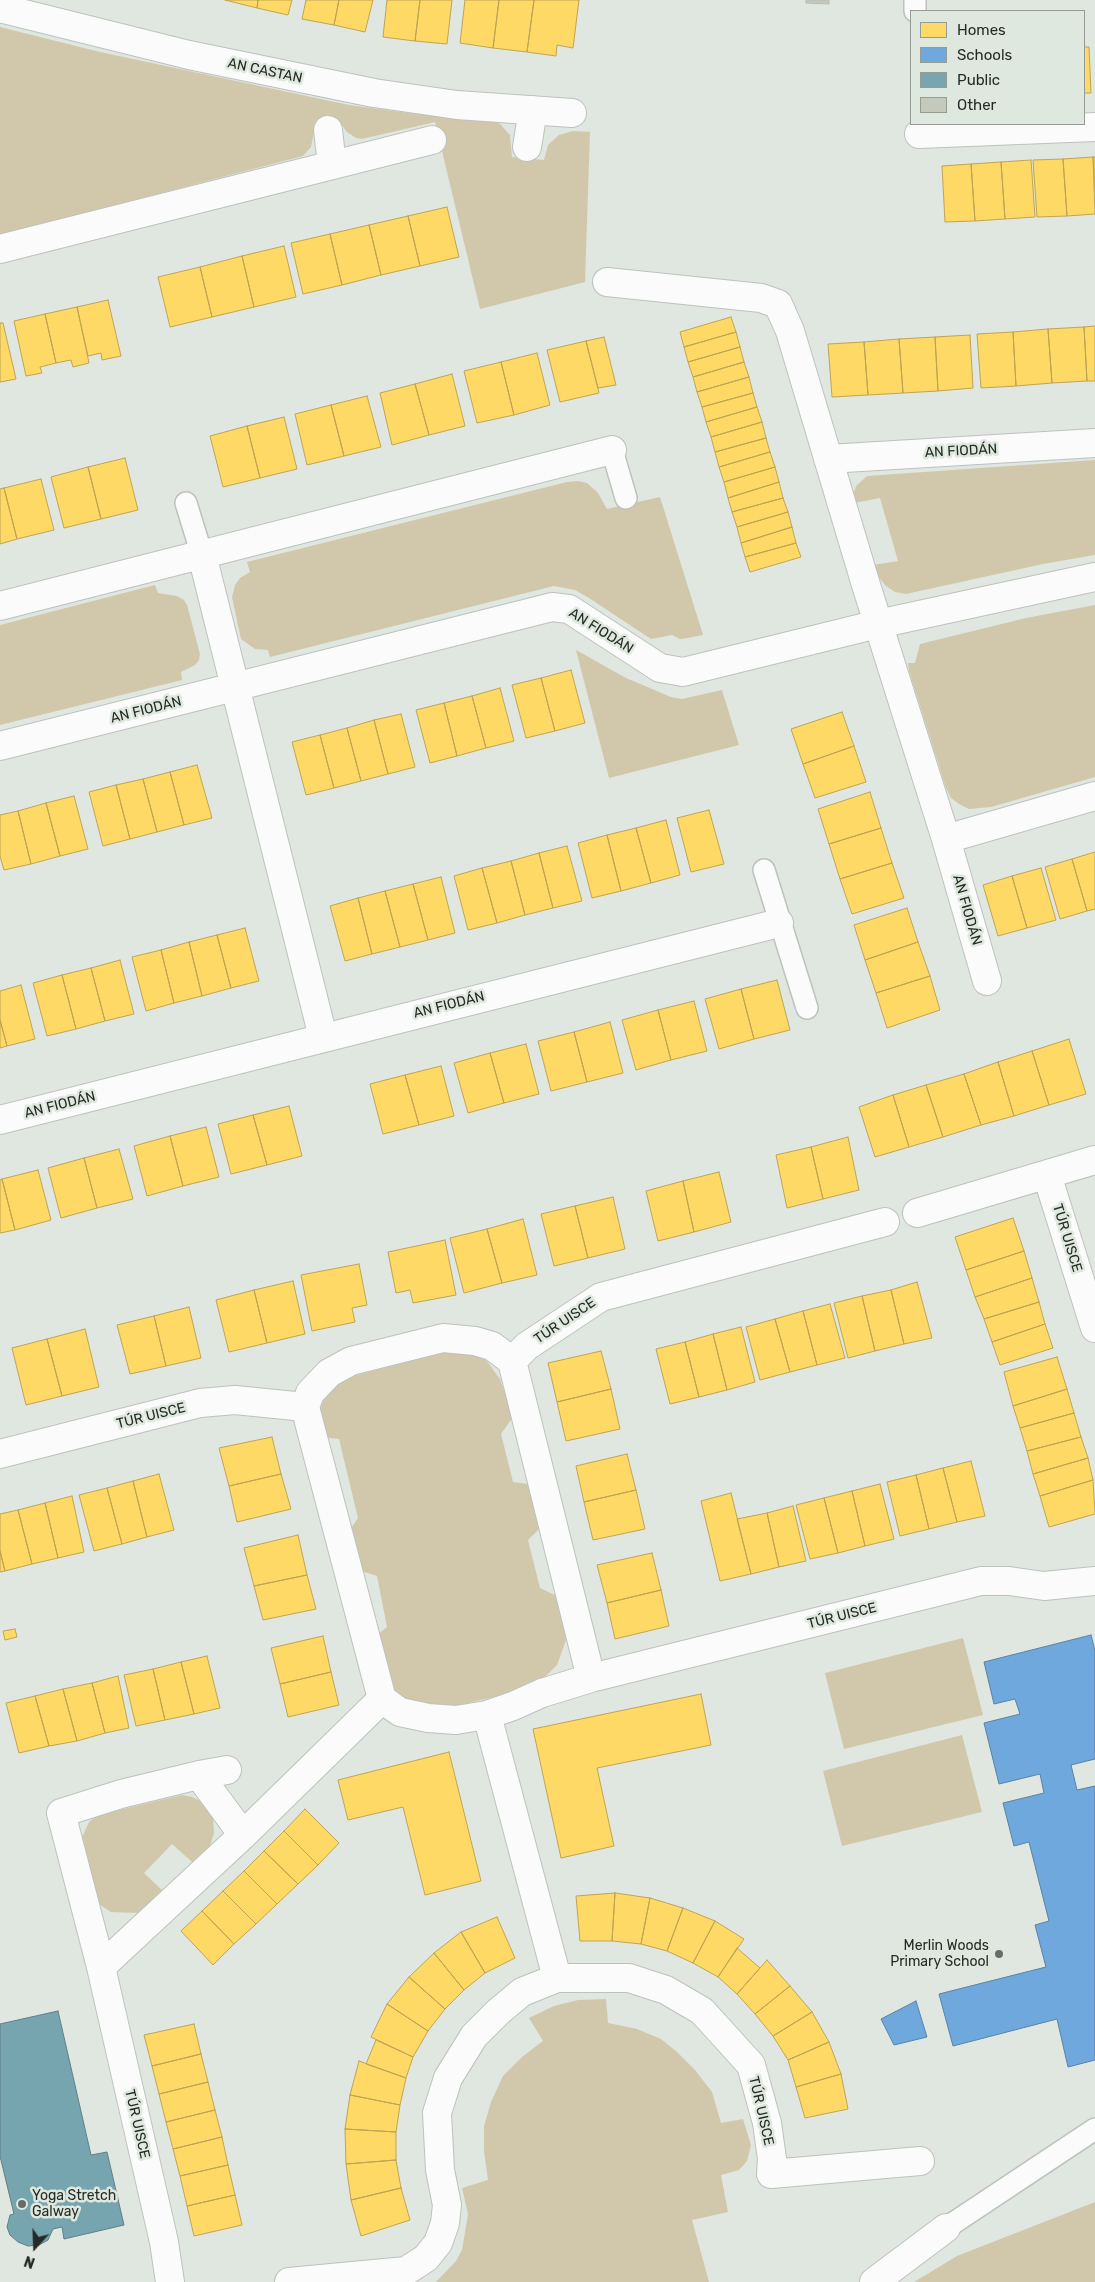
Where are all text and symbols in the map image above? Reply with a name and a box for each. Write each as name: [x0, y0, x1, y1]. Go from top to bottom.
legend: [910, 10, 1085, 125]
text: Homes: [957, 21, 1006, 39]
text: Schools: [957, 46, 1012, 64]
street label: AN CASTAN: [226, 55, 304, 87]
text: Public: [957, 71, 1000, 89]
text: Other: [957, 96, 996, 114]
street label: AN FIODÁN: [924, 441, 998, 461]
street label: AN FIODÁN: [566, 605, 636, 657]
street label: AN FIODÁN: [109, 693, 183, 727]
street label: AN FIODÁN: [949, 873, 985, 947]
street label: AN FIODÁN: [412, 988, 486, 1022]
street label: AN FIODÁN: [23, 1088, 97, 1122]
street label: TÚR UISCE: [1049, 1202, 1085, 1274]
street label: TÚR UISCE: [531, 1294, 599, 1348]
street label: TÚR UISCE: [115, 1399, 187, 1433]
street label: TÚR UISCE: [806, 1599, 878, 1633]
place label: Merlin Woods Primary School: [890, 1938, 989, 1970]
marker: Merlin Woods Primary School: [993, 1948, 1005, 1960]
street label: TÚR UISCE: [745, 2075, 777, 2147]
street label: TÚR UISCE: [121, 2088, 153, 2160]
place label: Yoga Stretch Galway: [32, 2188, 116, 2220]
marker: Yoga Stretch Galway: [16, 2198, 28, 2210]
north arrow: [10, 2222, 60, 2272]
text: N: [22, 2252, 37, 2271]

